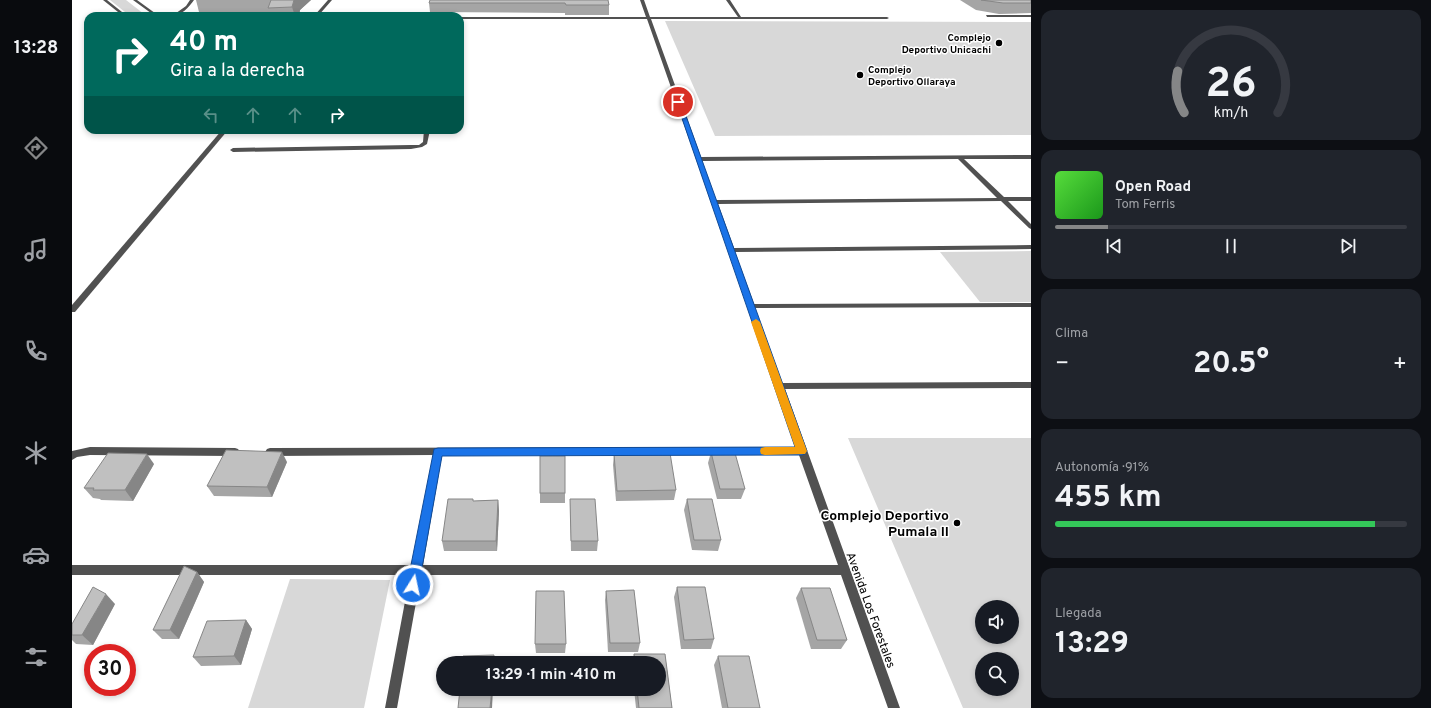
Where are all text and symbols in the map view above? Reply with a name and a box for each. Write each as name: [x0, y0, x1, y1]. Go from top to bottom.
text: 40 m: [170, 25, 238, 61]
icon: right: [104, 28, 156, 80]
place label: Complejo Deportivo Unicachi: [902, 32, 991, 57]
text: 13:28: [14, 37, 58, 60]
marker: Complejo Deportivo Unicachi: [994, 38, 1004, 48]
text: 26: [1206, 59, 1257, 112]
text: Gira a la derecha: [170, 60, 305, 83]
place label: Complejo Deportivo Ollaraya: [868, 64, 956, 89]
marker: Complejo Deportivo Ollaraya: [855, 70, 865, 80]
pin: [661, 85, 695, 119]
icon: arrive: [667, 91, 689, 113]
text: km/h: [1214, 103, 1248, 121]
icon: left: [200, 104, 222, 126]
icon: ahead: [242, 104, 264, 126]
icon: ahead: [284, 104, 306, 126]
icon: right: [326, 104, 348, 126]
icon: directions: [22, 134, 50, 162]
text: Open Road: [1115, 178, 1191, 197]
text: Tom Ferris: [1115, 197, 1175, 213]
icon: previous: [1103, 235, 1125, 257]
icon: pause: [1220, 235, 1242, 257]
icon: next: [1337, 235, 1359, 257]
icon: music: [22, 236, 50, 264]
text: Clima: [1055, 326, 1088, 342]
icon: phone: [22, 337, 50, 365]
text: 20.5°: [1193, 346, 1269, 383]
text: −: [1055, 351, 1069, 378]
text: +: [1393, 351, 1407, 378]
icon: climate: [22, 439, 50, 467]
text: Autonomía · 91%: [1055, 460, 1149, 476]
text: 455 km: [1055, 480, 1162, 517]
place label: Complejo Deportivo Pumala II: [820, 508, 949, 541]
marker: Complejo Deportivo Pumala II: [952, 518, 962, 528]
icon: car: [22, 541, 50, 569]
street label: Avenida Los Forestales: [842, 550, 898, 670]
position arrow: [392, 564, 434, 606]
map controls: [975, 600, 1019, 696]
button: sound: [975, 600, 1019, 644]
text: Llegada: [1055, 606, 1102, 622]
text: 13:29: [1055, 626, 1129, 663]
icon: filters: [22, 643, 50, 671]
speed limit sign: 30: [84, 644, 136, 696]
button: search: [975, 652, 1019, 696]
text: 13:29 · 1 min · 410 m: [486, 666, 616, 685]

